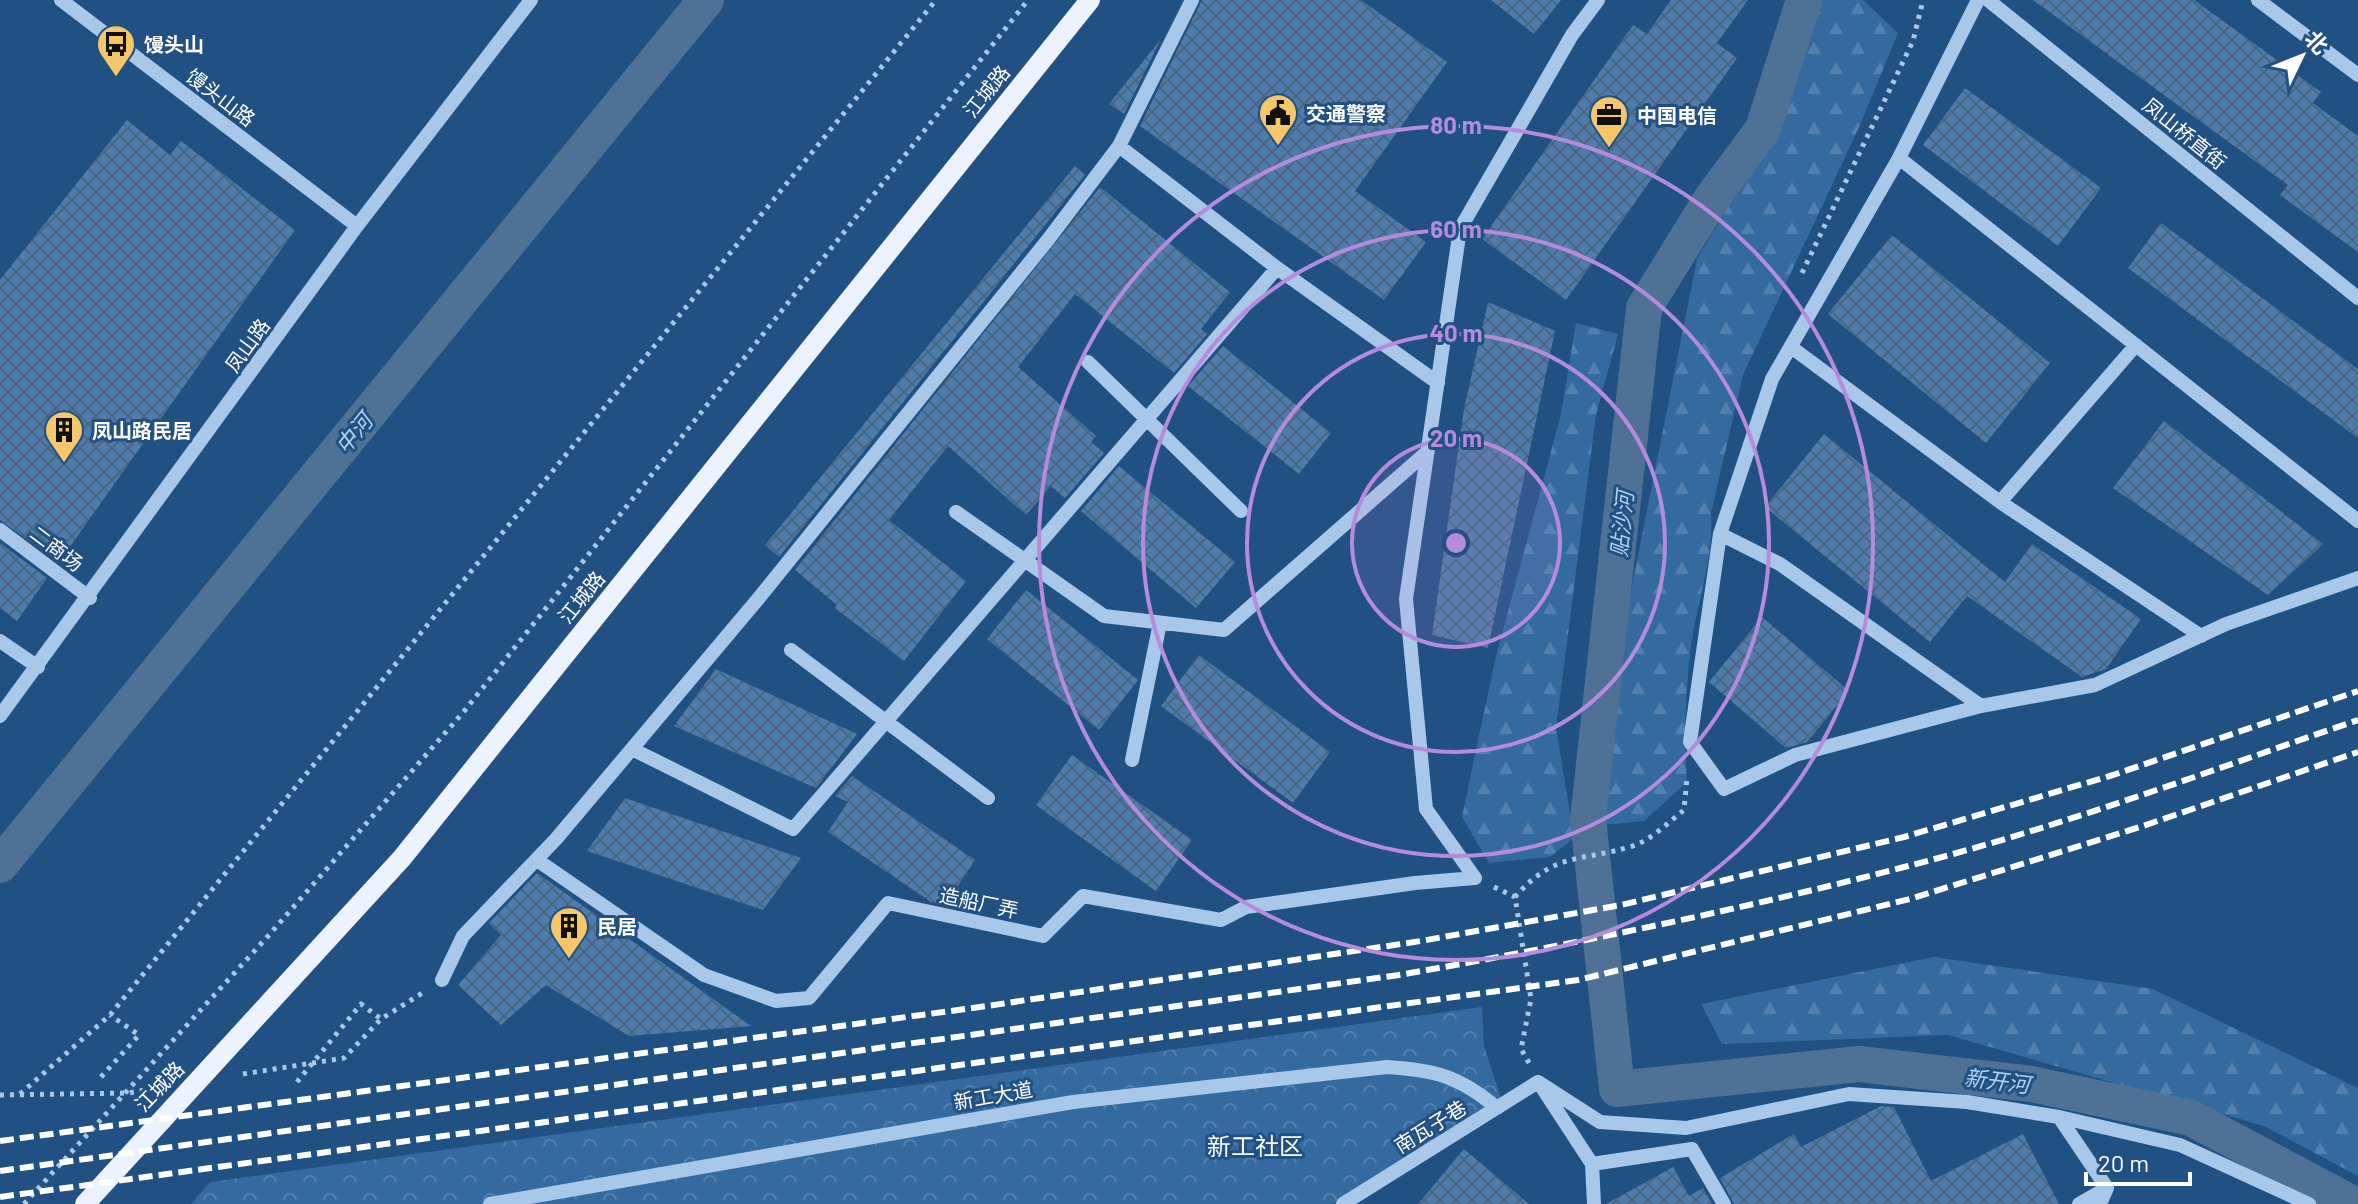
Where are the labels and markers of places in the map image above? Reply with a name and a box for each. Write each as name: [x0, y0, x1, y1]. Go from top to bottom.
bus stop icon: 馒头山: [95, 23, 137, 78]
place label: 馒头山: [144, 32, 204, 56]
public building icon: 交通警察: [1257, 92, 1299, 147]
office icon: 中国电信: [1588, 94, 1630, 149]
place label: 交通警察: [1306, 101, 1386, 125]
place label: 中国电信: [1637, 103, 1717, 127]
building icon: 凤山路民居: [43, 409, 85, 464]
place label: 凤山路民居: [92, 418, 192, 442]
centre of rings: [1442, 529, 1470, 557]
building icon: 民居: [548, 905, 590, 960]
place label: 民居: [597, 914, 637, 938]

